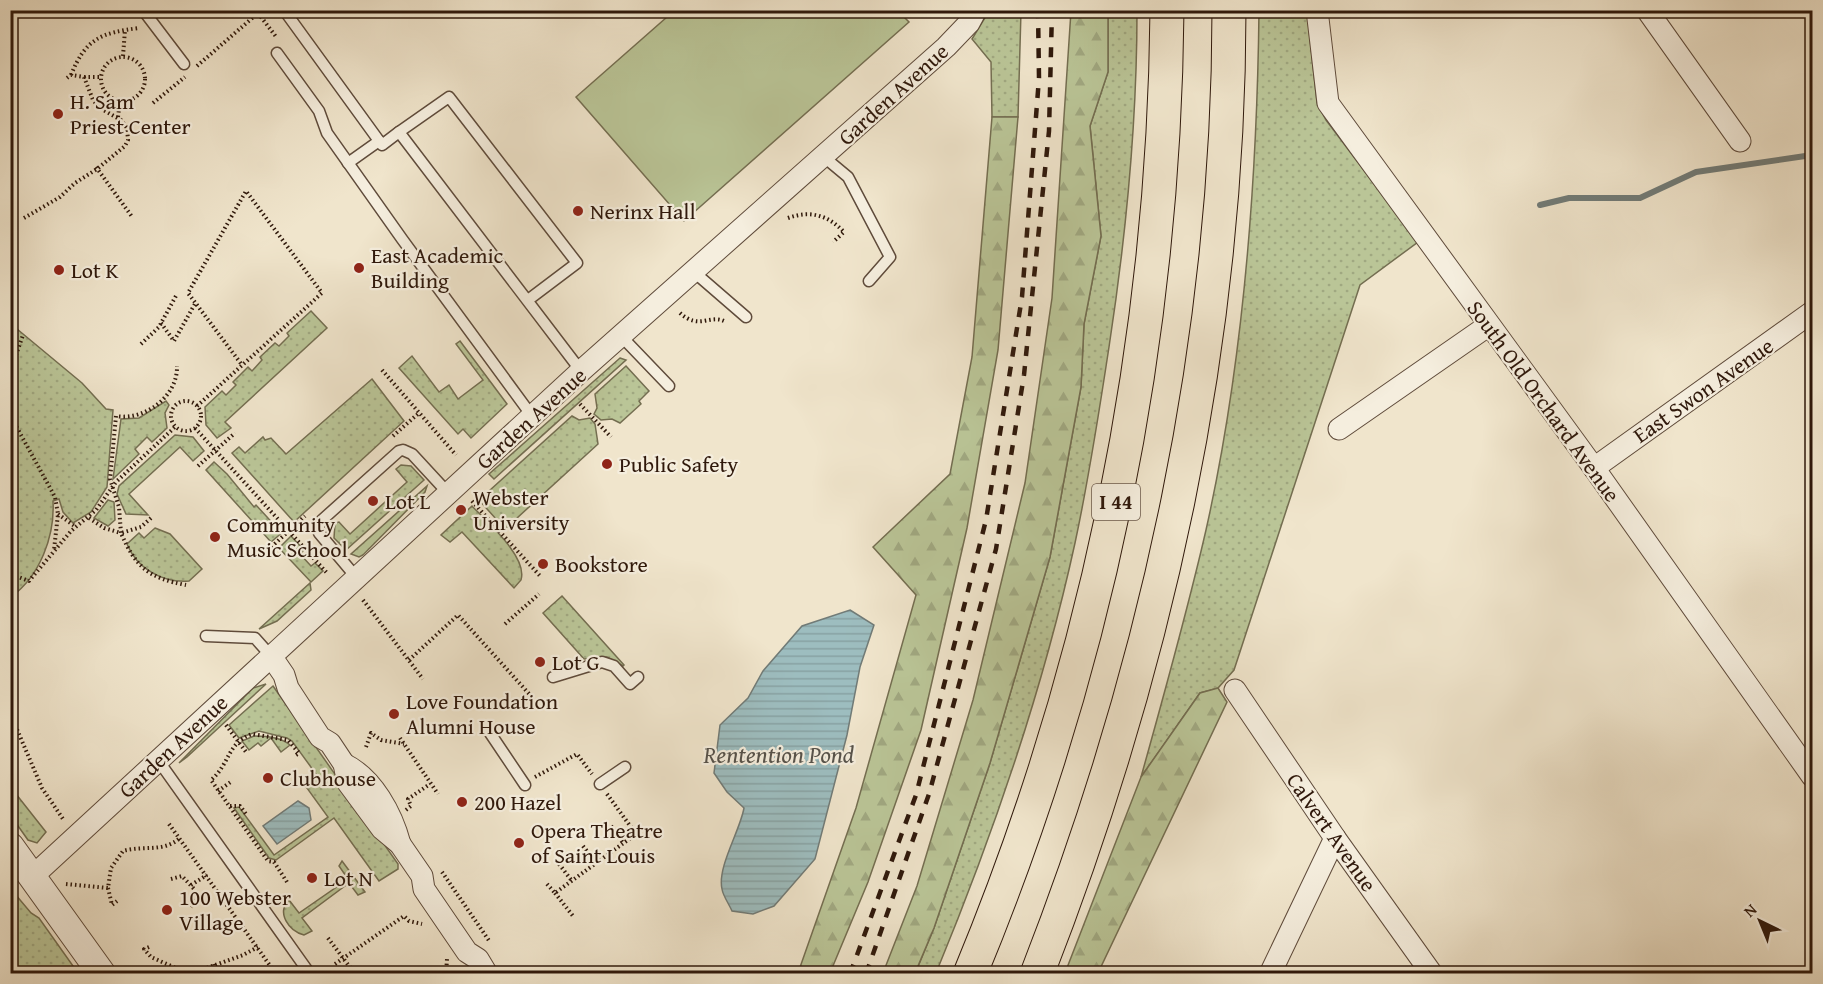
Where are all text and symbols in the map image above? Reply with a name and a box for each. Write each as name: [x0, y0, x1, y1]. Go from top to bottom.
street label: Garden Avenue: [831, 36, 955, 152]
place label: H. Sam Priest Center: [70, 85, 191, 142]
marker: H. Sam Priest Center: [51, 107, 65, 121]
place label: Nerinx Hall: [590, 195, 696, 227]
marker: Nerinx Hall: [571, 204, 585, 218]
place label: East Academic Building: [371, 239, 504, 296]
place label: Lot K: [71, 254, 119, 286]
marker: East Academic Building: [352, 261, 366, 275]
marker: Lot K: [52, 263, 66, 277]
street label: South Old Orchard Avenue: [1460, 294, 1628, 508]
street label: East Swon Avenue: [1626, 330, 1780, 450]
street label: Garden Avenue: [469, 360, 593, 476]
place label: Public Safety: [619, 448, 738, 480]
marker: Public Safety: [600, 457, 614, 471]
place label: Webster University: [473, 481, 570, 538]
road number: I 44: [1092, 484, 1140, 520]
place label: Lot L: [385, 485, 431, 517]
marker: Lot L: [366, 494, 380, 508]
marker: Webster University: [454, 503, 468, 517]
place label: Community Music School: [227, 508, 348, 565]
marker: Community Music School: [208, 530, 222, 544]
place label: Bookstore: [555, 548, 648, 580]
marker: Bookstore: [536, 557, 550, 571]
place label: Lot G: [552, 646, 600, 678]
marker: Lot G: [533, 655, 547, 669]
place label: Love Foundation Alumni House: [406, 685, 559, 742]
street label: Garden Avenue: [111, 687, 235, 805]
marker: Love Foundation Alumni House: [387, 707, 401, 721]
water label: Rentention Pond: [703, 737, 855, 772]
place label: Clubhouse: [280, 762, 376, 794]
street label: Calvert Avenue: [1279, 766, 1385, 898]
marker: Clubhouse: [261, 771, 275, 785]
place label: 200 Hazel: [474, 786, 562, 818]
marker: 200 Hazel: [455, 795, 469, 809]
place label: Opera Theatre of Saint Louis: [531, 814, 663, 871]
marker: Opera Theatre of Saint Louis: [512, 836, 526, 850]
place label: Lot N: [324, 862, 373, 894]
marker: Lot N: [305, 871, 319, 885]
place label: 100 Webster Village: [179, 881, 291, 938]
north arrow: [1730, 891, 1790, 951]
text: N: [1738, 897, 1762, 922]
marker: 100 Webster Village: [160, 903, 174, 917]

